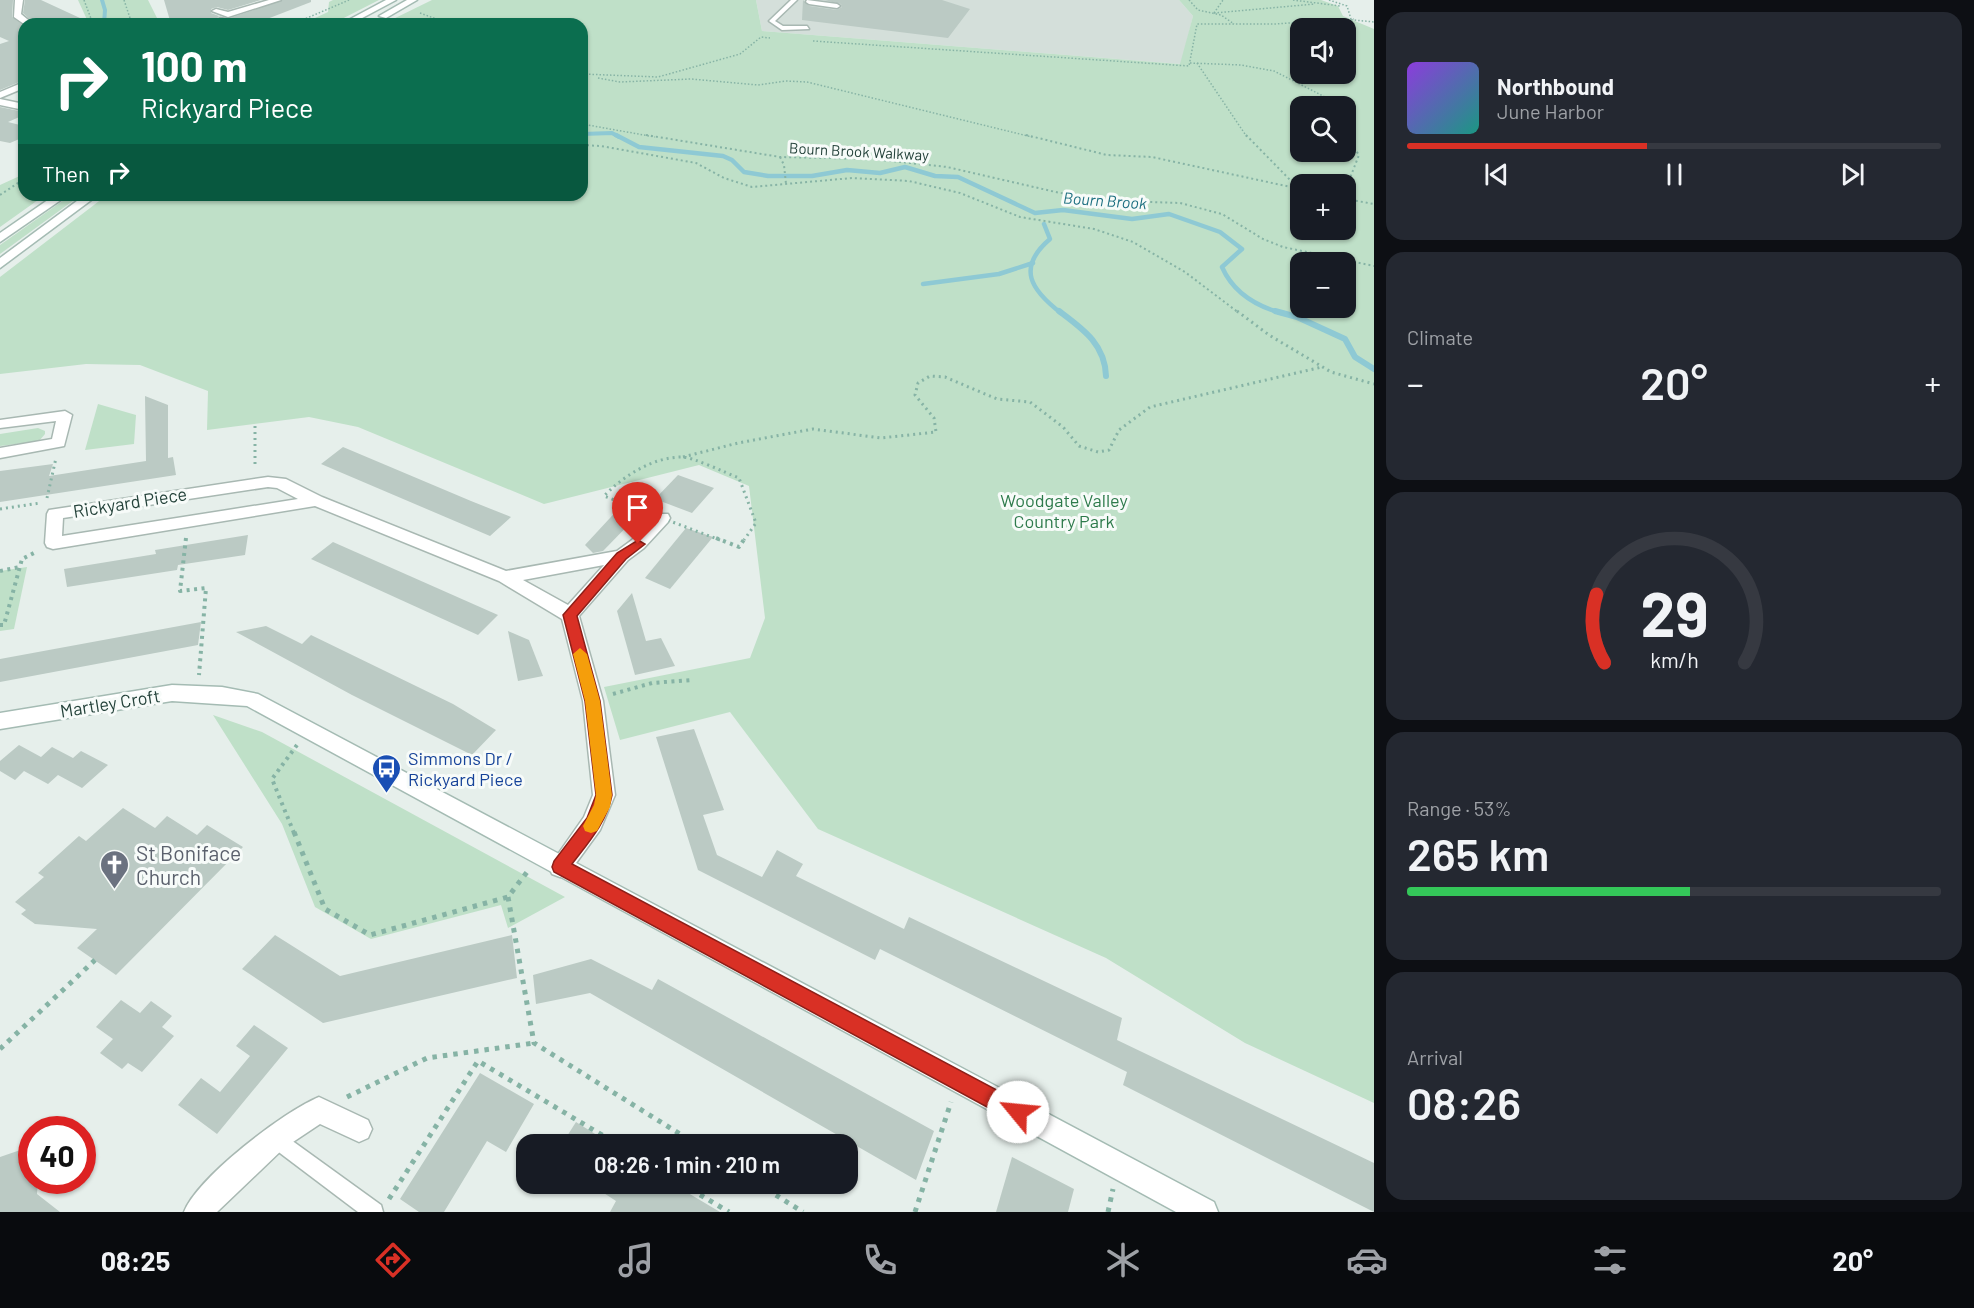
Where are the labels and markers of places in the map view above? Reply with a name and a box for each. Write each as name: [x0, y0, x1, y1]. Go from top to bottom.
pin: [612, 482, 663, 544]
place label: Simmons Dr / Rickyard Piece: [408, 747, 523, 790]
bus stop icon: Simmons Dr / Rickyard Piece: [371, 752, 403, 794]
place label: St Boniface Church: [136, 840, 241, 889]
church icon: St Boniface Church: [99, 848, 131, 890]

